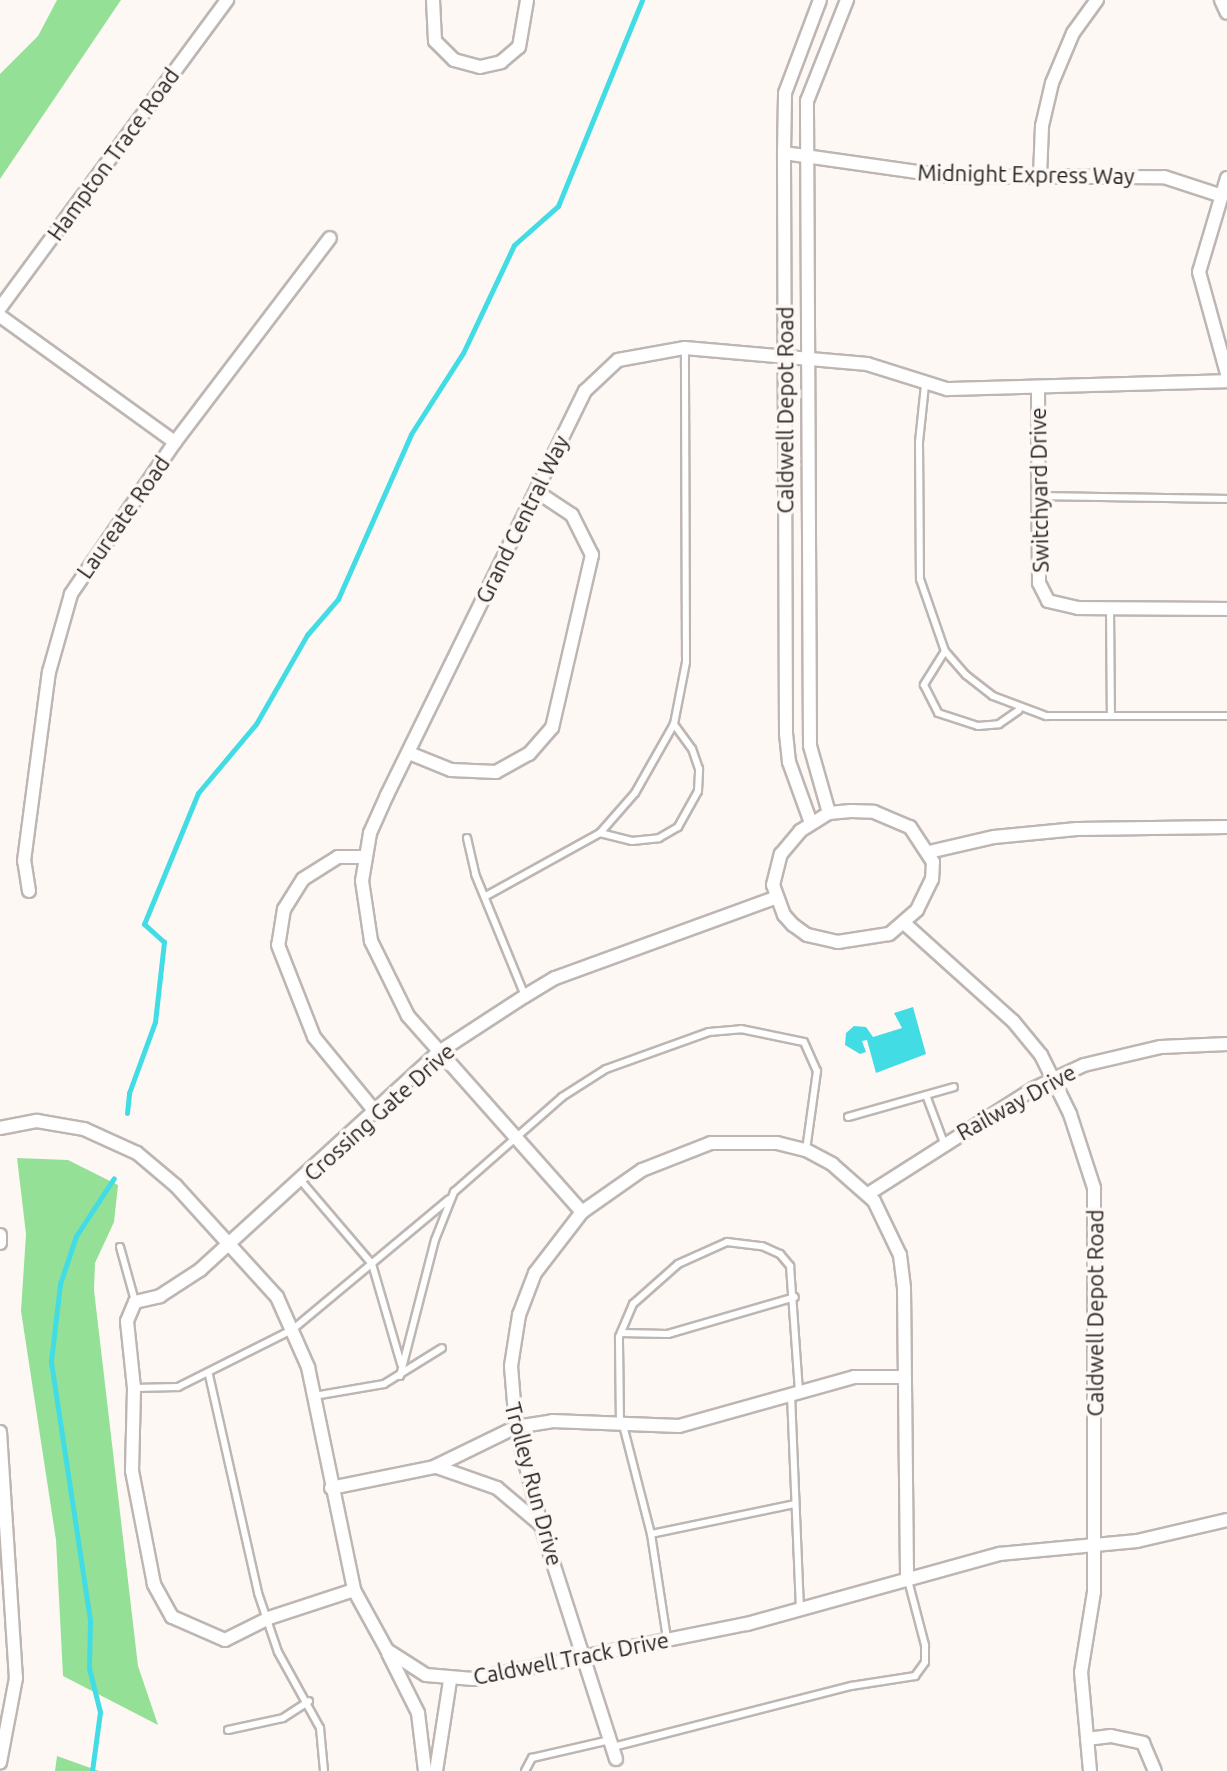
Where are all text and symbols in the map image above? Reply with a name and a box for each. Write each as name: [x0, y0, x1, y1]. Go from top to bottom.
street label: Hampton Trace Road: [42, 63, 184, 245]
street label: Midnight Express Way: [917, 159, 1135, 189]
street label: Caldwell Depot Road: [772, 306, 798, 514]
street label: Switchyard Drive: [1024, 407, 1054, 573]
street label: Grand Central Way: [470, 431, 574, 607]
street label: Laureate Road: [71, 451, 175, 583]
street label: Crossing Gate Drive: [298, 1038, 460, 1186]
street label: Railway Drive: [952, 1058, 1080, 1146]
street label: Caldwell Depot Road: [1082, 1209, 1108, 1417]
street label: Trolley Run Drive: [500, 1400, 568, 1568]
street label: Caldwell Track Drive: [471, 1626, 671, 1690]

